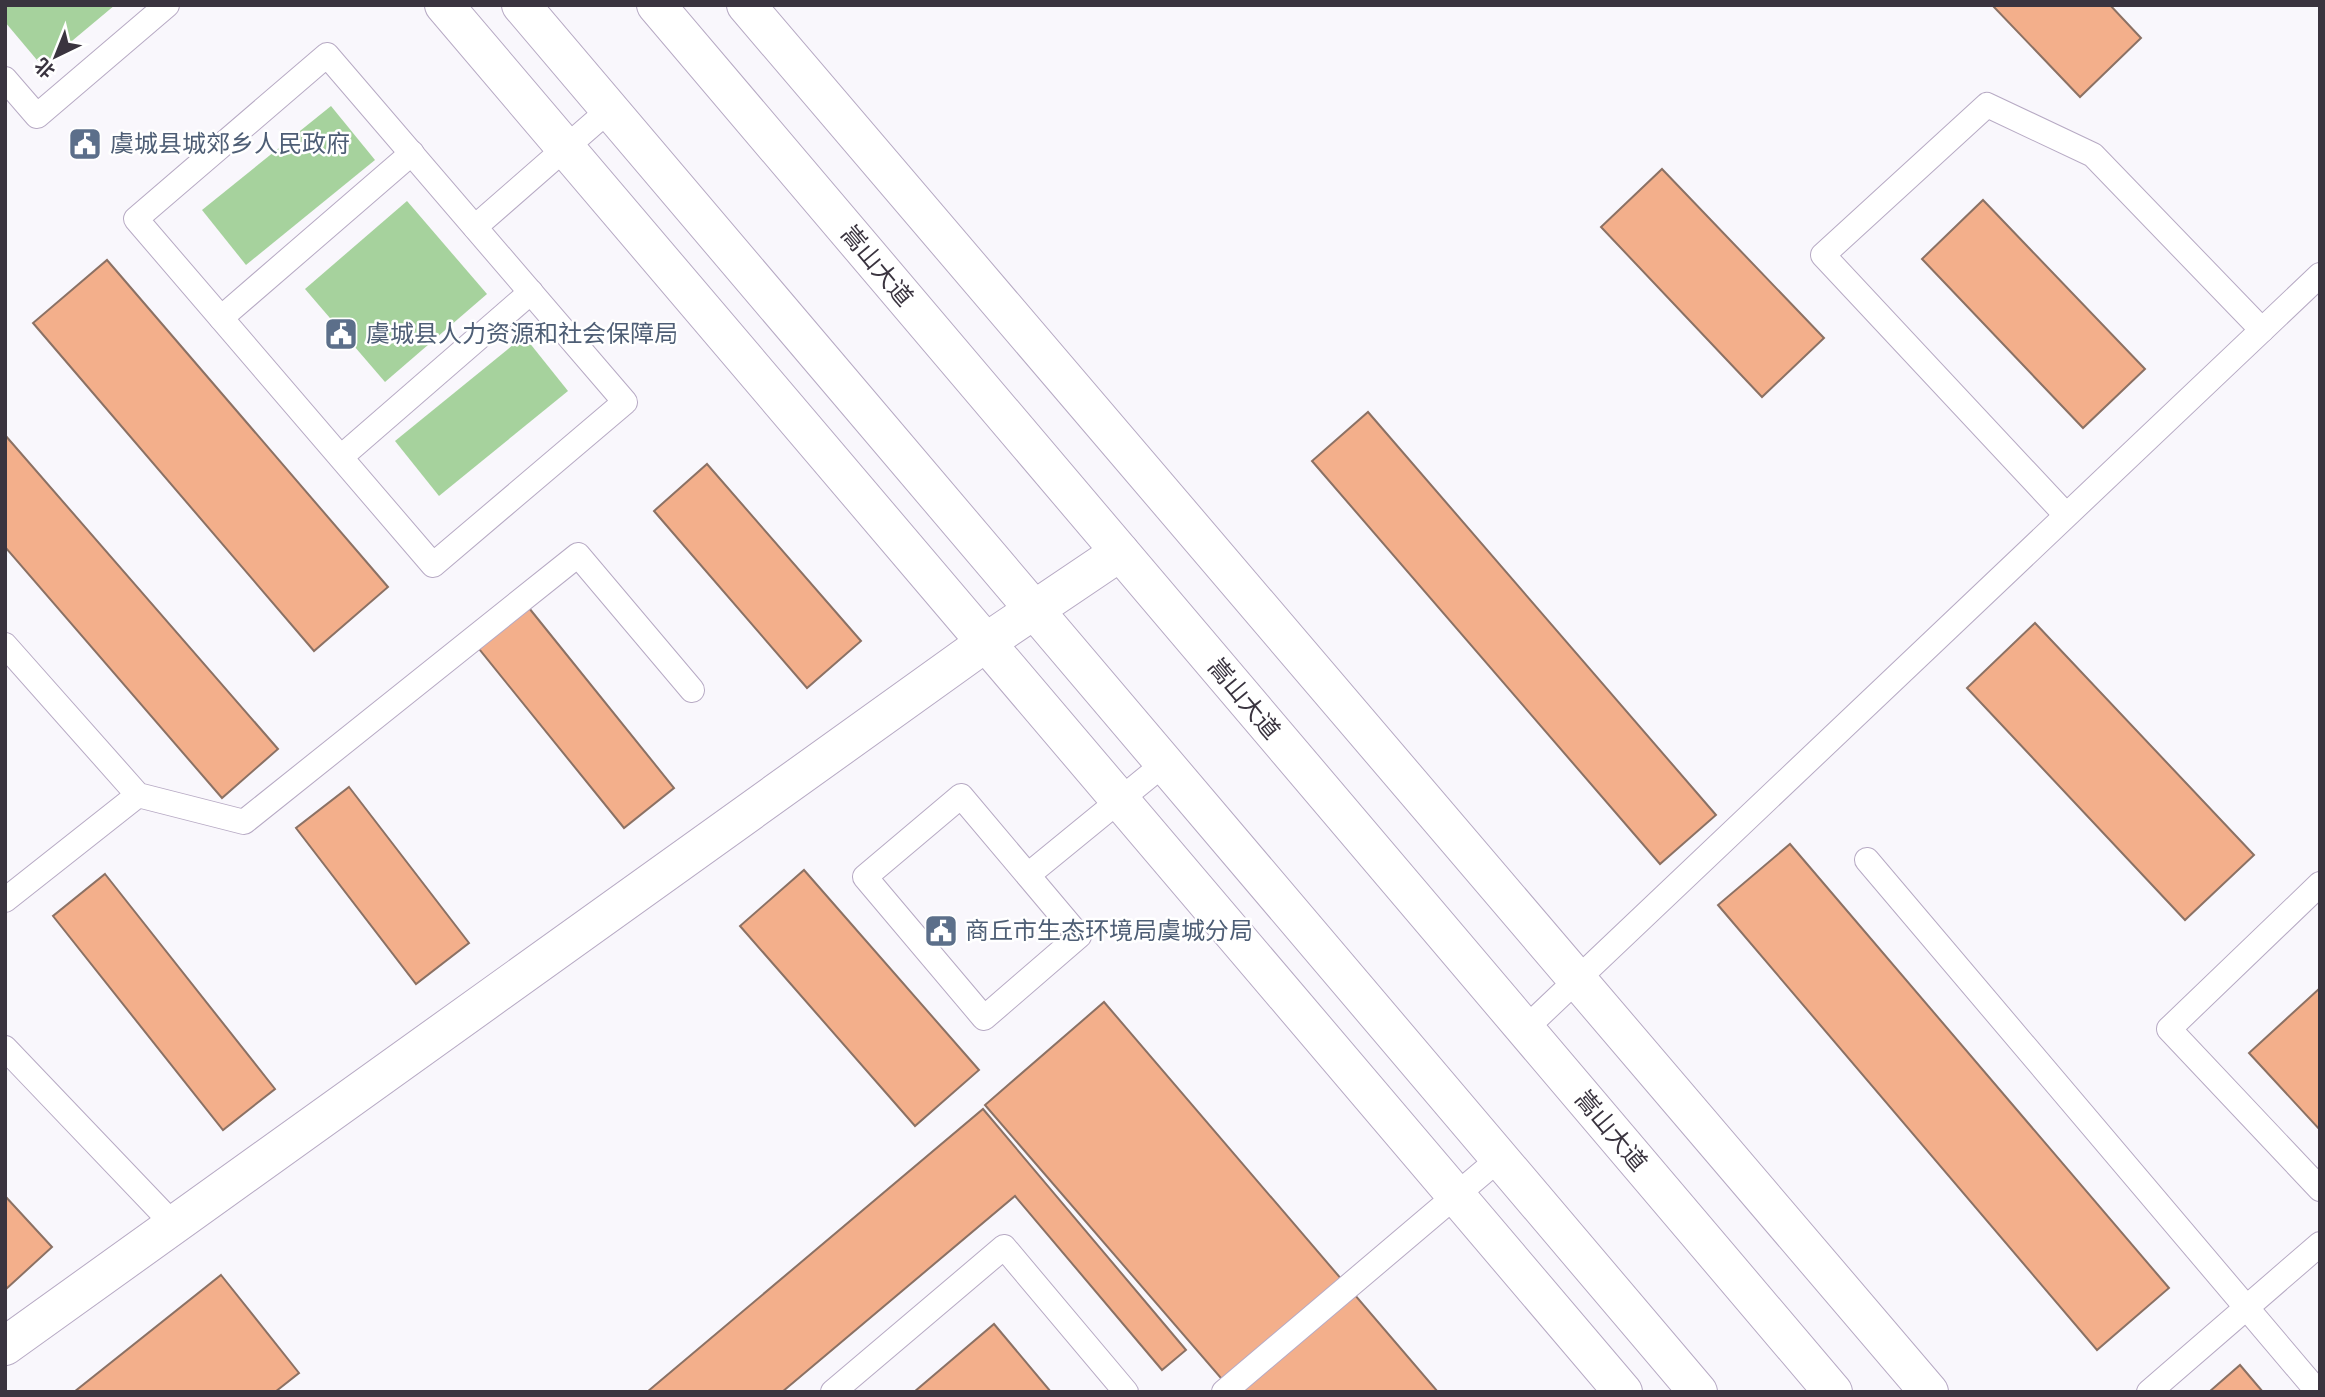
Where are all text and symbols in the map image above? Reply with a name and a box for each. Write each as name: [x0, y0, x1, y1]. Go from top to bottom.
north arrow: [21, 21, 91, 91]
text: 北: [29, 52, 61, 84]
public building icon: 虞城县城郊乡人民政府: [66, 125, 104, 163]
place label: 虞城县城郊乡人民政府: [110, 128, 350, 160]
street label: 嵩山大道: [834, 219, 920, 313]
public building icon: 虞城县人力资源和社会保障局: [322, 315, 360, 353]
place label: 虞城县人力资源和社会保障局: [366, 318, 678, 350]
street label: 嵩山大道: [1201, 652, 1287, 746]
public building icon: 商丘市生态环境局虞城分局: [922, 912, 960, 950]
place label: 商丘市生态环境局虞城分局: [965, 915, 1253, 947]
street label: 嵩山大道: [1568, 1084, 1654, 1178]

